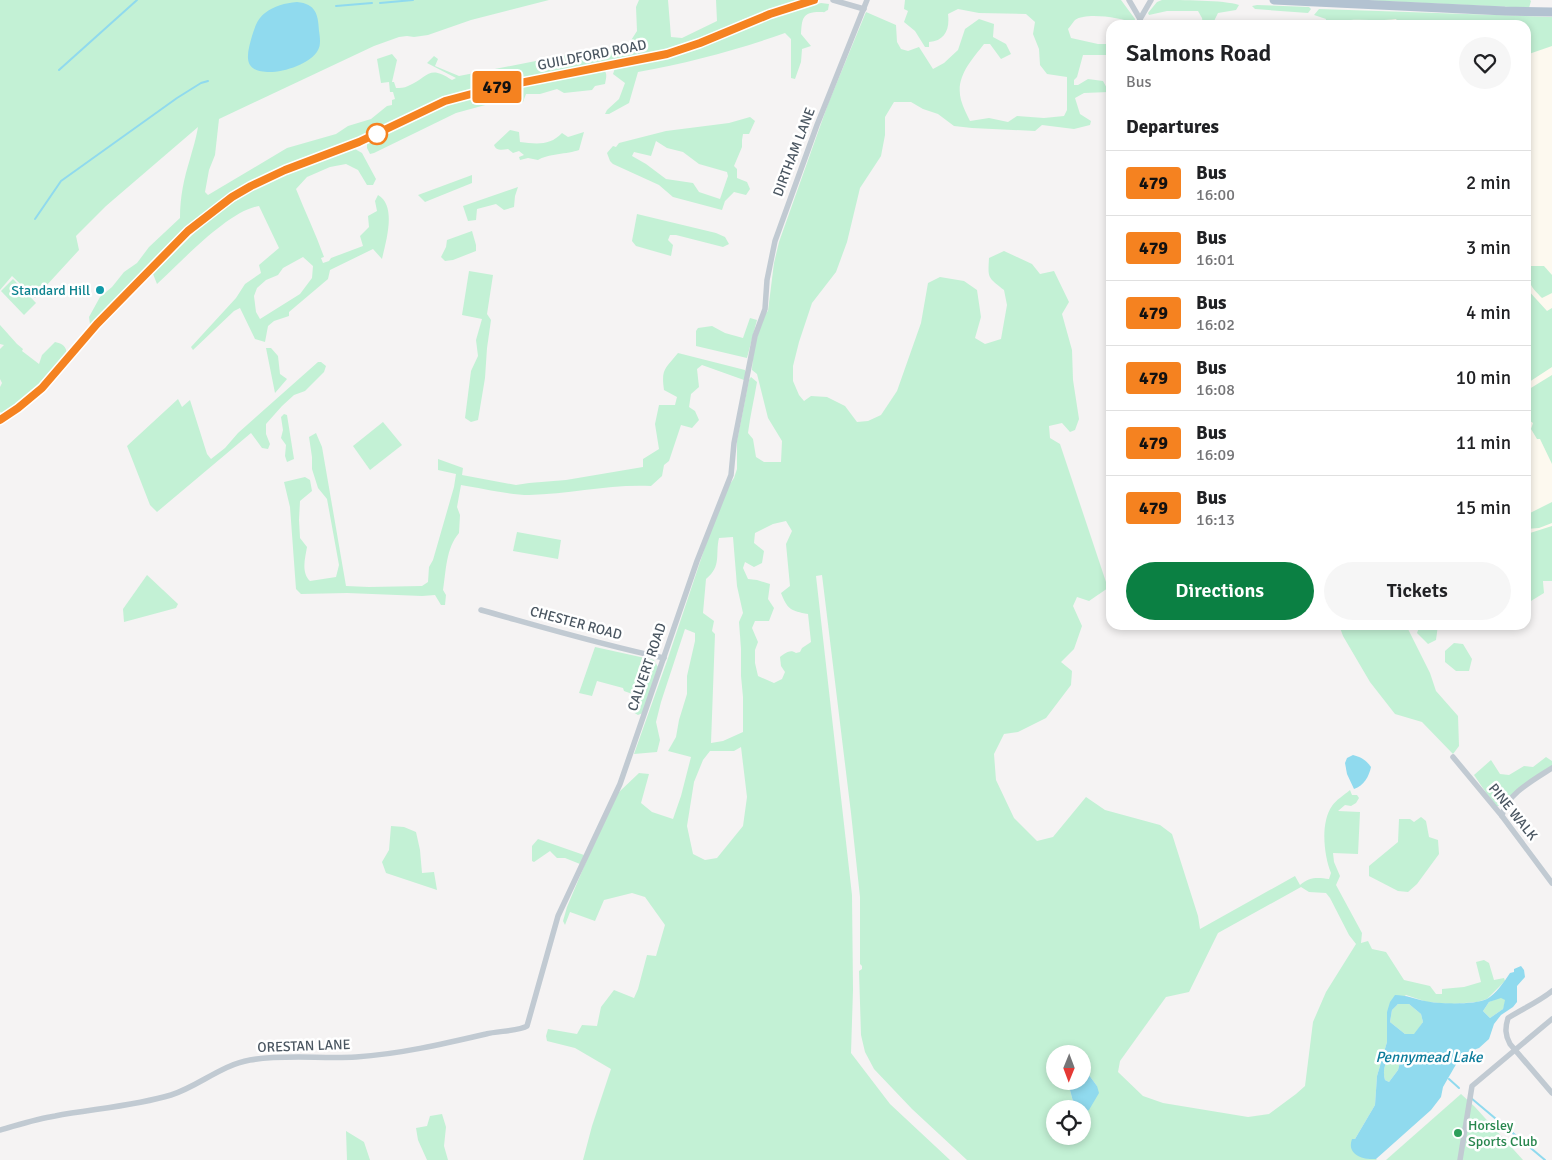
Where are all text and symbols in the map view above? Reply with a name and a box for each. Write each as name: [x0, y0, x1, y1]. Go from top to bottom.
street label: GUILDFORD ROAD: [536, 36, 648, 74]
button: heart: [1459, 37, 1511, 89]
text: Salmons Road: [1126, 38, 1271, 68]
line badge: 479: [468, 71, 526, 103]
text: Bus: [1126, 72, 1151, 92]
text: 479: [482, 76, 512, 98]
street label: DIRTHAM LANE: [769, 105, 819, 199]
text: Departures: [1126, 115, 1219, 139]
unlabelled marker: [366, 123, 388, 145]
text: Bus: [1196, 161, 1227, 185]
text: 2 min: [1466, 171, 1511, 195]
text: 479: [1139, 172, 1168, 194]
text: 16:00: [1196, 185, 1235, 205]
text: Bus: [1196, 226, 1227, 250]
text: 3 min: [1466, 236, 1511, 260]
text: 479: [1139, 237, 1168, 259]
text: 16:01: [1196, 250, 1235, 270]
place label: Standard Hill: [11, 282, 90, 299]
marker: Standard Hill: [94, 284, 106, 296]
text: Bus: [1196, 291, 1227, 315]
text: 4 min: [1466, 301, 1511, 325]
text: 479: [1139, 302, 1168, 324]
text: 16:02: [1196, 315, 1235, 335]
text: Bus: [1196, 356, 1227, 380]
text: 10 min: [1456, 366, 1511, 390]
text: 479: [1139, 367, 1168, 389]
text: 16:08: [1196, 380, 1235, 400]
text: Bus: [1196, 421, 1227, 445]
text: 11 min: [1456, 431, 1511, 455]
text: 479: [1139, 432, 1168, 454]
text: 16:09: [1196, 445, 1235, 465]
text: Bus: [1196, 486, 1227, 510]
text: 15 min: [1456, 496, 1511, 520]
text: 479: [1139, 497, 1168, 519]
text: 16:13: [1196, 510, 1235, 530]
button: Directions: [1126, 562, 1314, 620]
button: Tickets: [1324, 562, 1511, 620]
street label: CHESTER ROAD: [528, 603, 624, 643]
street label: CALVERT ROAD: [624, 621, 670, 713]
street label: PINE WALK: [1485, 780, 1541, 844]
street label: ORESTAN LANE: [257, 1036, 351, 1056]
north arrow: [1046, 1045, 1091, 1090]
map controls: [1046, 1045, 1091, 1145]
water label: Pennymead Lake: [1375, 1048, 1484, 1066]
button: locate: [1046, 1100, 1091, 1145]
place label: Horsley Sports Club: [1468, 1117, 1537, 1150]
marker: Horsley Sports Club: [1452, 1127, 1464, 1139]

